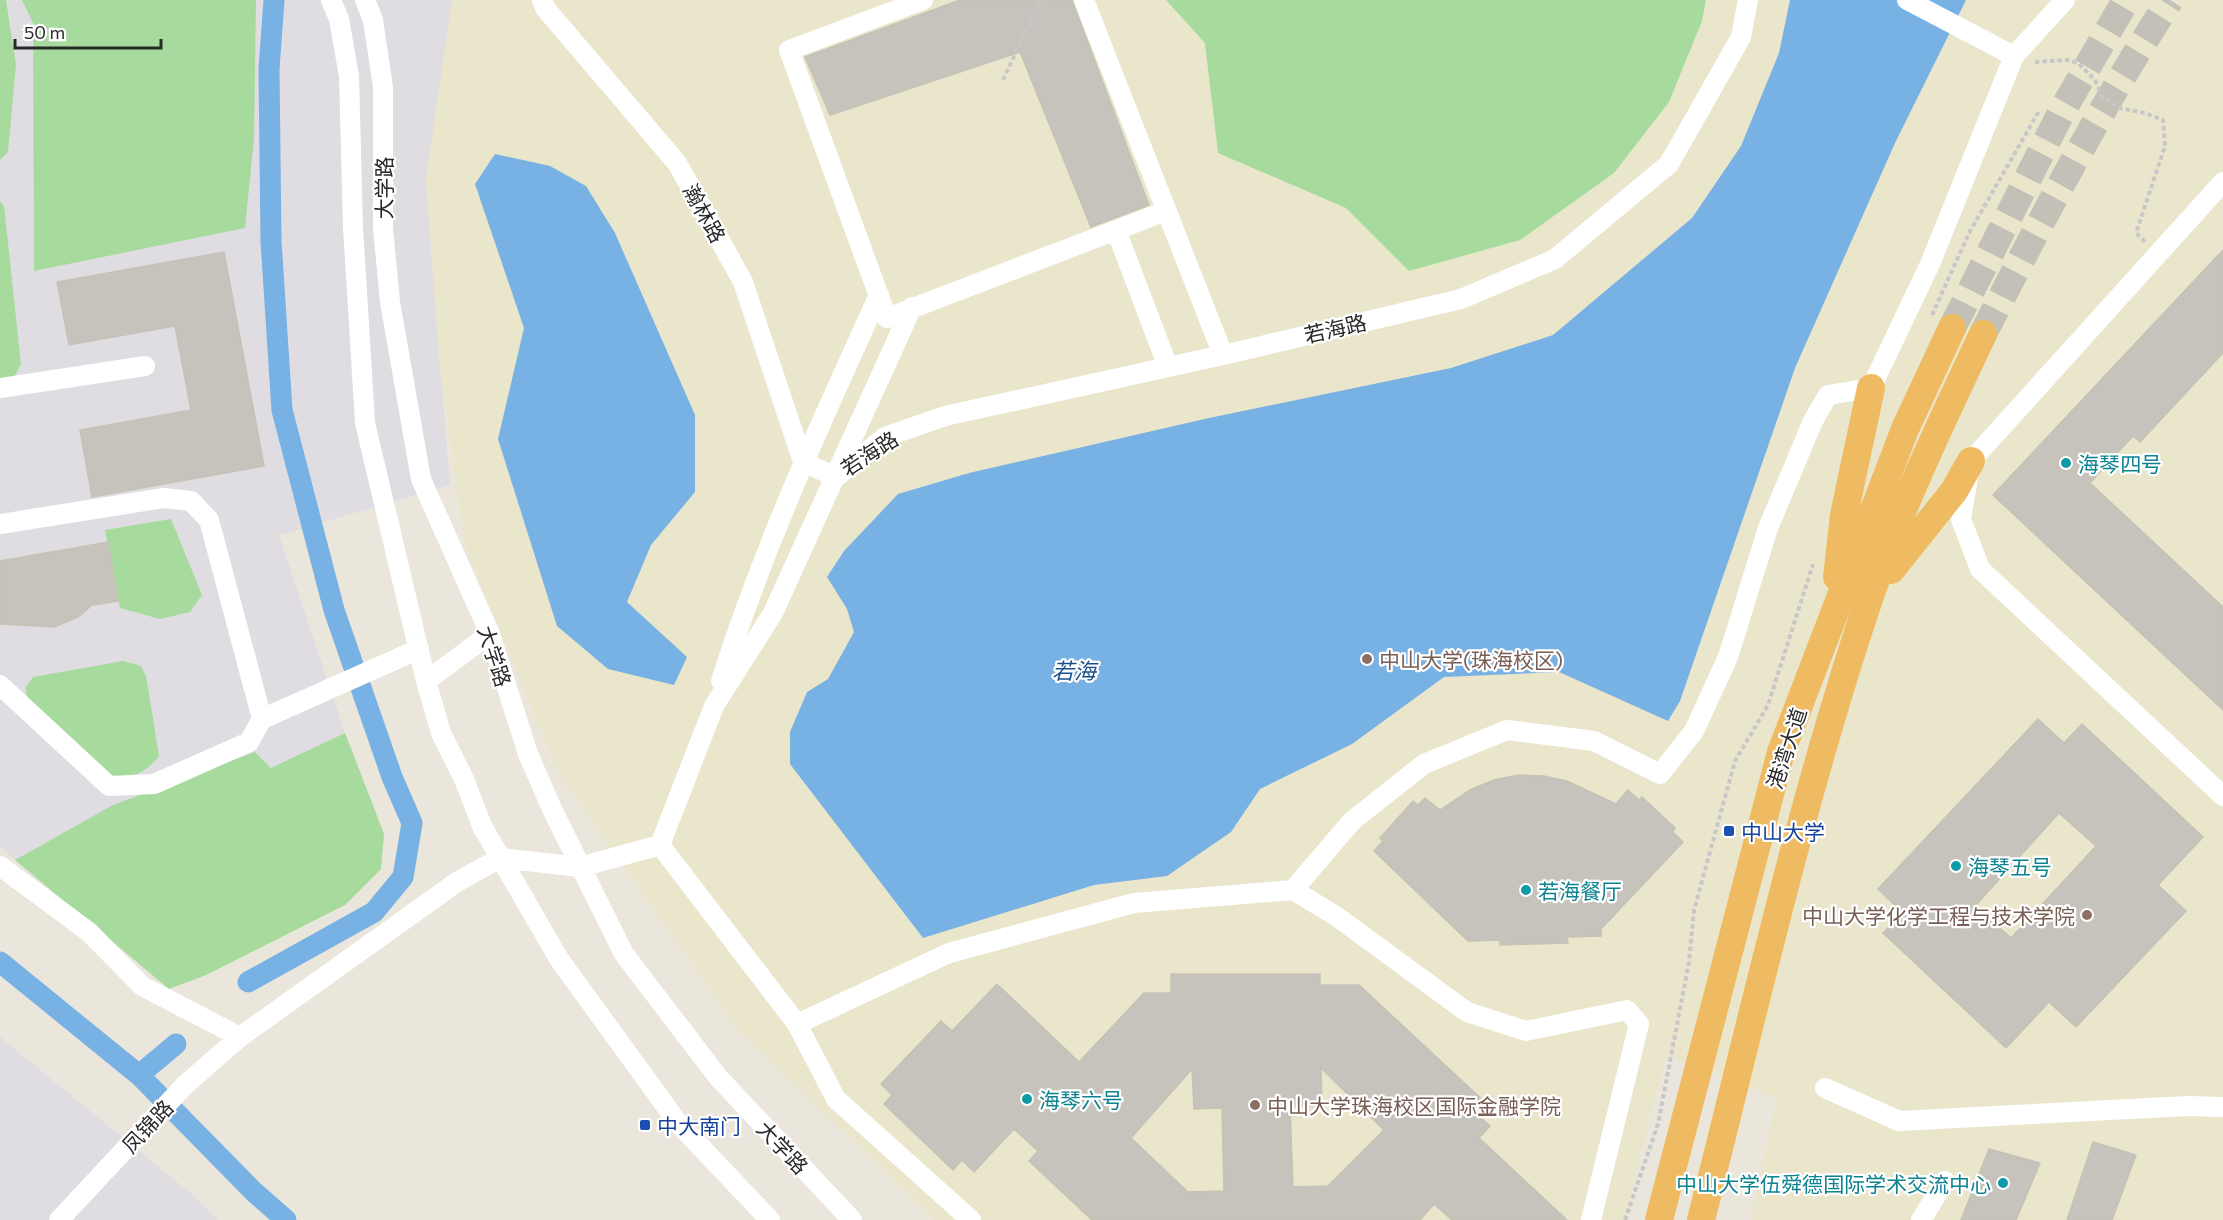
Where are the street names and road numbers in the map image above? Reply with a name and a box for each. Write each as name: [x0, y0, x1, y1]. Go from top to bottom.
street label: 大学路: [371, 157, 396, 220]
street label: 瀚林路: [679, 179, 731, 247]
street label: 若海路: [1301, 309, 1369, 347]
street label: 若海路: [836, 425, 902, 481]
street label: 大学路: [473, 622, 517, 690]
street label: 港湾大道: [1761, 704, 1811, 792]
street label: 凤锦路: [116, 1094, 178, 1158]
street label: 大学路: [752, 1115, 814, 1179]

